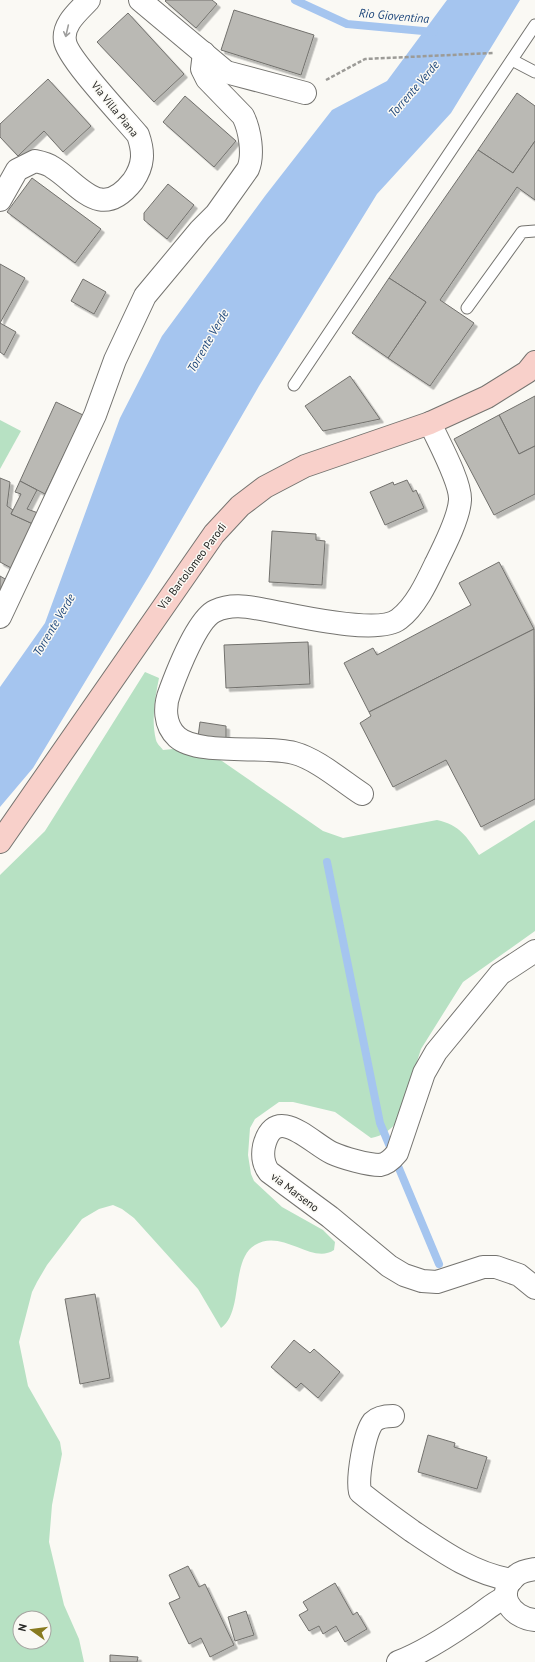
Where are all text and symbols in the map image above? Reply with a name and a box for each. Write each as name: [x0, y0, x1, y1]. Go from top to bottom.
water label: Rio Gioventina: [358, 5, 430, 26]
one-way arrow: [62, 24, 70, 37]
water label: Torrente Verde: [385, 57, 443, 120]
street label: Via Villa Piana: [88, 78, 142, 140]
water label: Torrente Verde: [184, 306, 232, 375]
street label: Via Bartolomeo Parodi: [154, 520, 229, 613]
water label: Torrente Verde: [29, 590, 78, 659]
street label: via Marseno: [268, 1169, 322, 1215]
north arrow: [12, 1610, 52, 1650]
text: N: [15, 1622, 30, 1633]

